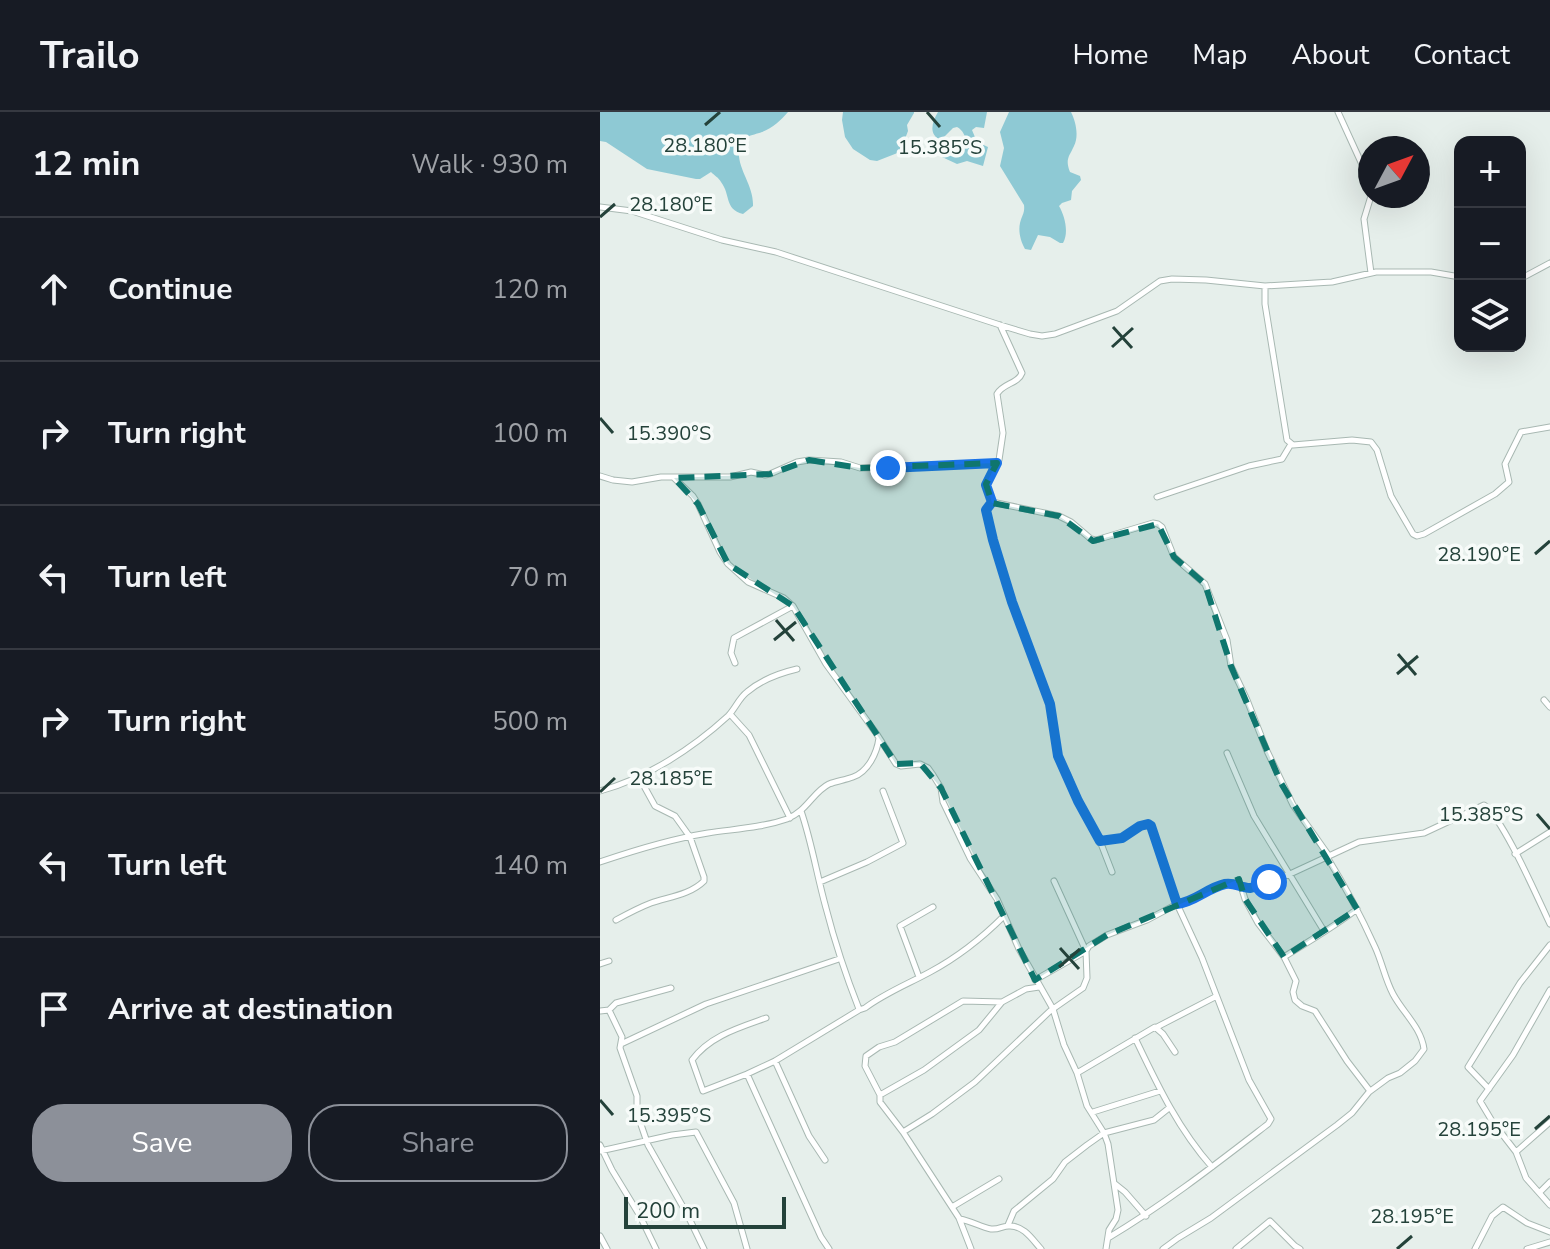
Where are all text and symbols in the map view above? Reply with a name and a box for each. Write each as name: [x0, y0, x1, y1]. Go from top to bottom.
text: Trailo: [40, 30, 140, 81]
text: Home: [1073, 36, 1148, 74]
text: Map: [1192, 36, 1247, 74]
text: About: [1291, 36, 1369, 74]
text: Contact: [1413, 36, 1510, 74]
text: 28.180°E: [663, 132, 747, 159]
text: 15.385°S: [898, 134, 982, 161]
north arrow: [1358, 136, 1430, 208]
map controls: [1454, 136, 1526, 352]
button: +: [1454, 136, 1526, 208]
text: 12 min: [32, 141, 140, 187]
text: Walk · 930 m: [411, 147, 568, 182]
text: 28.180°E: [629, 191, 713, 218]
button: −: [1454, 208, 1526, 280]
icon: ahead: [32, 267, 76, 311]
text: Continue: [108, 269, 233, 310]
text: 120 m: [492, 272, 568, 307]
button: layers: [1454, 280, 1526, 352]
icon: right: [32, 411, 76, 455]
text: Turn right: [108, 413, 246, 454]
text: 100 m: [492, 416, 568, 451]
text: 15.390°S: [627, 420, 711, 447]
route end: [870, 450, 906, 486]
text: 28.190°E: [1437, 541, 1521, 568]
icon: left: [32, 555, 76, 599]
text: Turn left: [108, 557, 226, 598]
text: 70 m: [508, 560, 568, 595]
icon: right: [32, 699, 76, 743]
text: Turn right: [108, 701, 246, 742]
text: 500 m: [492, 704, 568, 739]
text: 28.185°E: [629, 765, 713, 792]
text: 15.385°S: [1439, 801, 1523, 828]
icon: left: [32, 843, 76, 887]
text: Turn left: [108, 845, 226, 886]
text: 140 m: [492, 848, 568, 883]
route start: [1251, 864, 1287, 900]
icon: arrive: [32, 987, 76, 1031]
text: Arrive at destination: [108, 989, 393, 1030]
text: 15.395°S: [627, 1102, 711, 1129]
button: Save: [32, 1104, 292, 1182]
button: Share: [308, 1104, 568, 1182]
text: 28.195°E: [1437, 1116, 1521, 1143]
scale bar: [624, 1193, 786, 1229]
text: 200 m: [636, 1196, 700, 1226]
text: 28.195°E: [1370, 1203, 1454, 1230]

